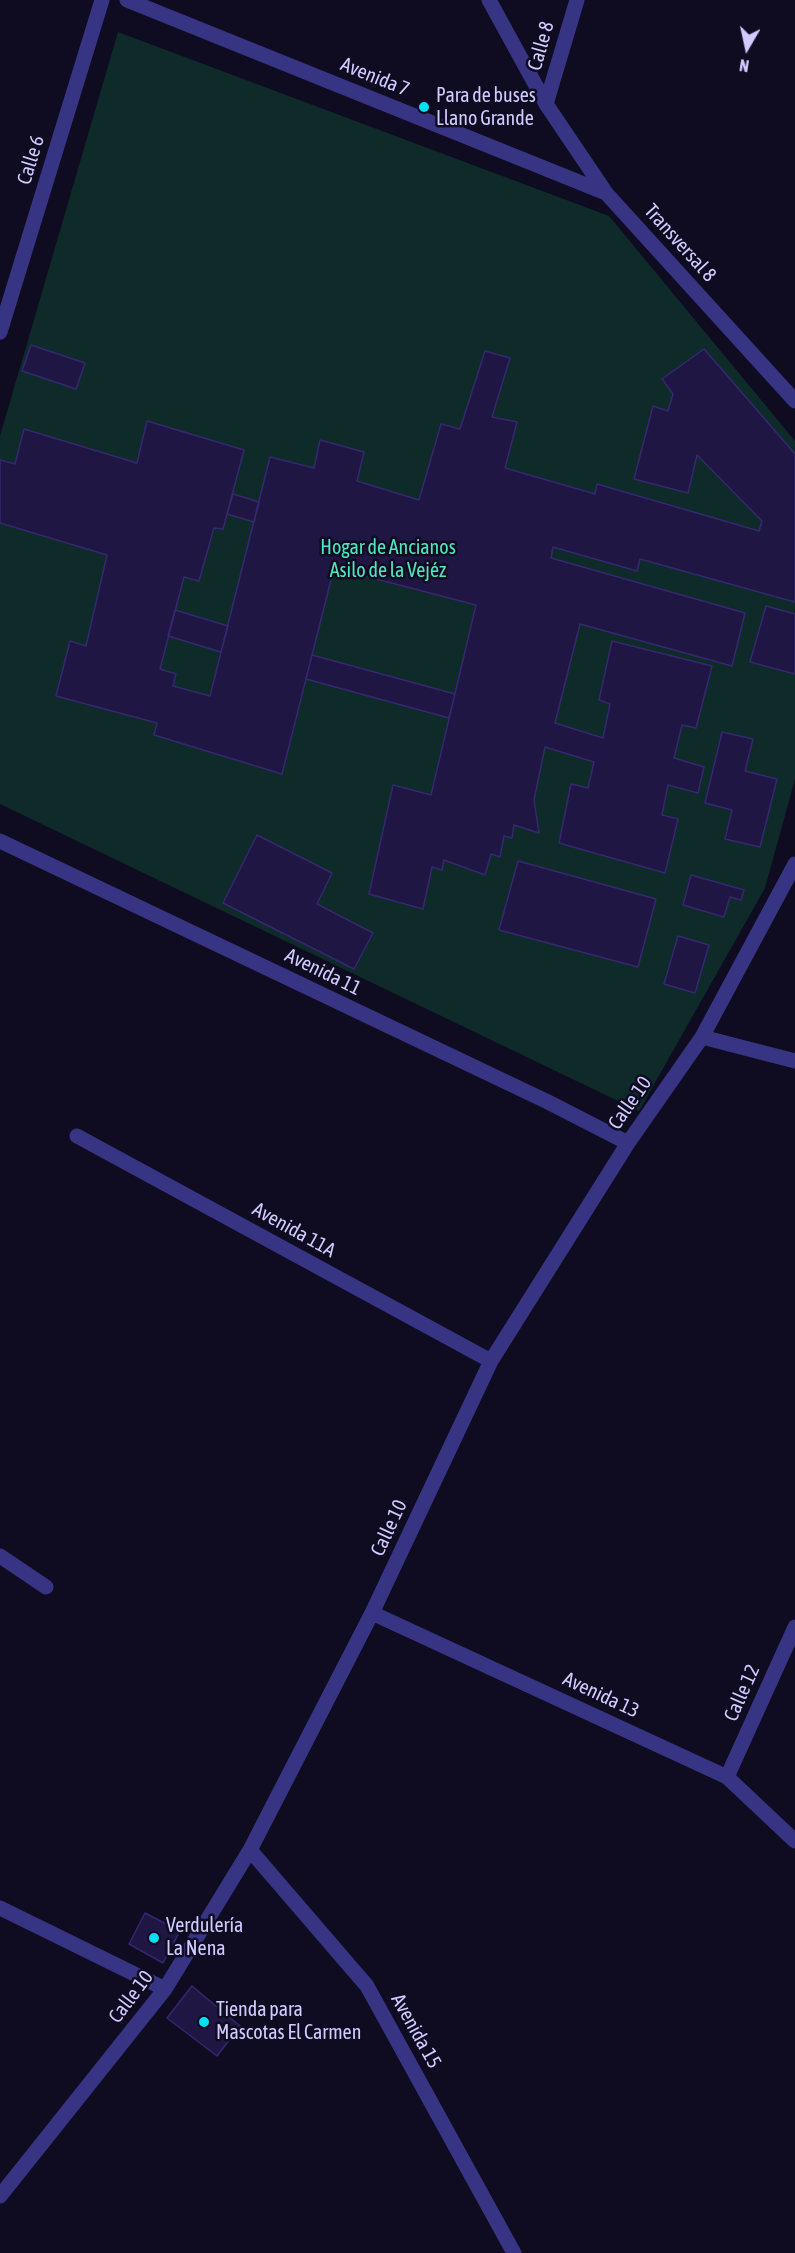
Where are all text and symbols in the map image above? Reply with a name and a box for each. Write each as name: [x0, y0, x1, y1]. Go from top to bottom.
north arrow: [717, 18, 777, 78]
street label: Calle 8: [523, 19, 559, 73]
street label: Avenida 7: [337, 52, 413, 102]
text: N: [738, 56, 750, 75]
place label: Para de buses Llano Grande: [436, 84, 536, 131]
marker: Para de buses Llano Grande: [417, 100, 431, 114]
street label: Calle 6: [12, 133, 50, 187]
street label: Transversal 8: [639, 199, 721, 287]
park label: Hogar de Ancianos Asilo de la Vejéz: [320, 536, 456, 583]
street label: Avenida 11: [281, 943, 365, 1001]
street label: Calle 10: [603, 1072, 657, 1134]
street label: Avenida 11A: [248, 1197, 340, 1263]
street label: Calle 10: [366, 1496, 412, 1560]
street label: Calle 12: [719, 1661, 765, 1725]
street label: Avenida 13: [559, 1667, 643, 1723]
place label: Verdulería La Nena: [166, 1914, 243, 1961]
marker: Verdulería La Nena: [147, 1931, 161, 1945]
street label: Calle 10: [104, 1966, 158, 2028]
street label: Avenida 15: [386, 1990, 446, 2072]
place label: Tienda para Mascotas El Carmen: [216, 1998, 361, 2045]
marker: Tienda para Mascotas El Carmen: [197, 2015, 211, 2029]

